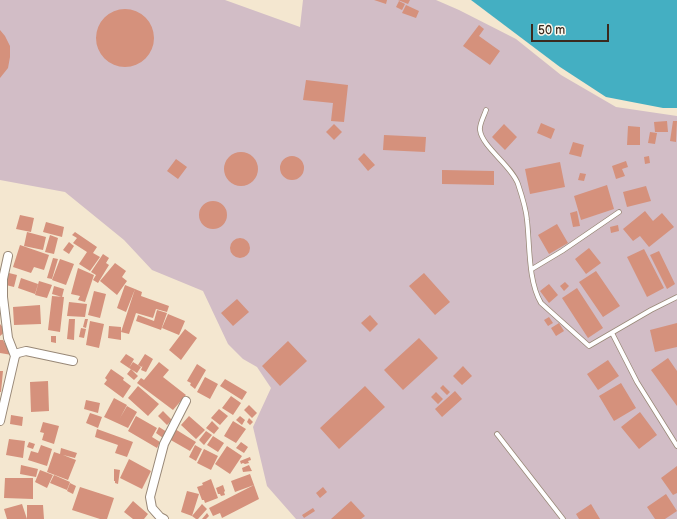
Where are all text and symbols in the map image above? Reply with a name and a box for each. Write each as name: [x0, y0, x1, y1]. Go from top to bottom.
scale bar: [533, 16, 611, 42]
text: 50 m: [538, 23, 565, 38]

